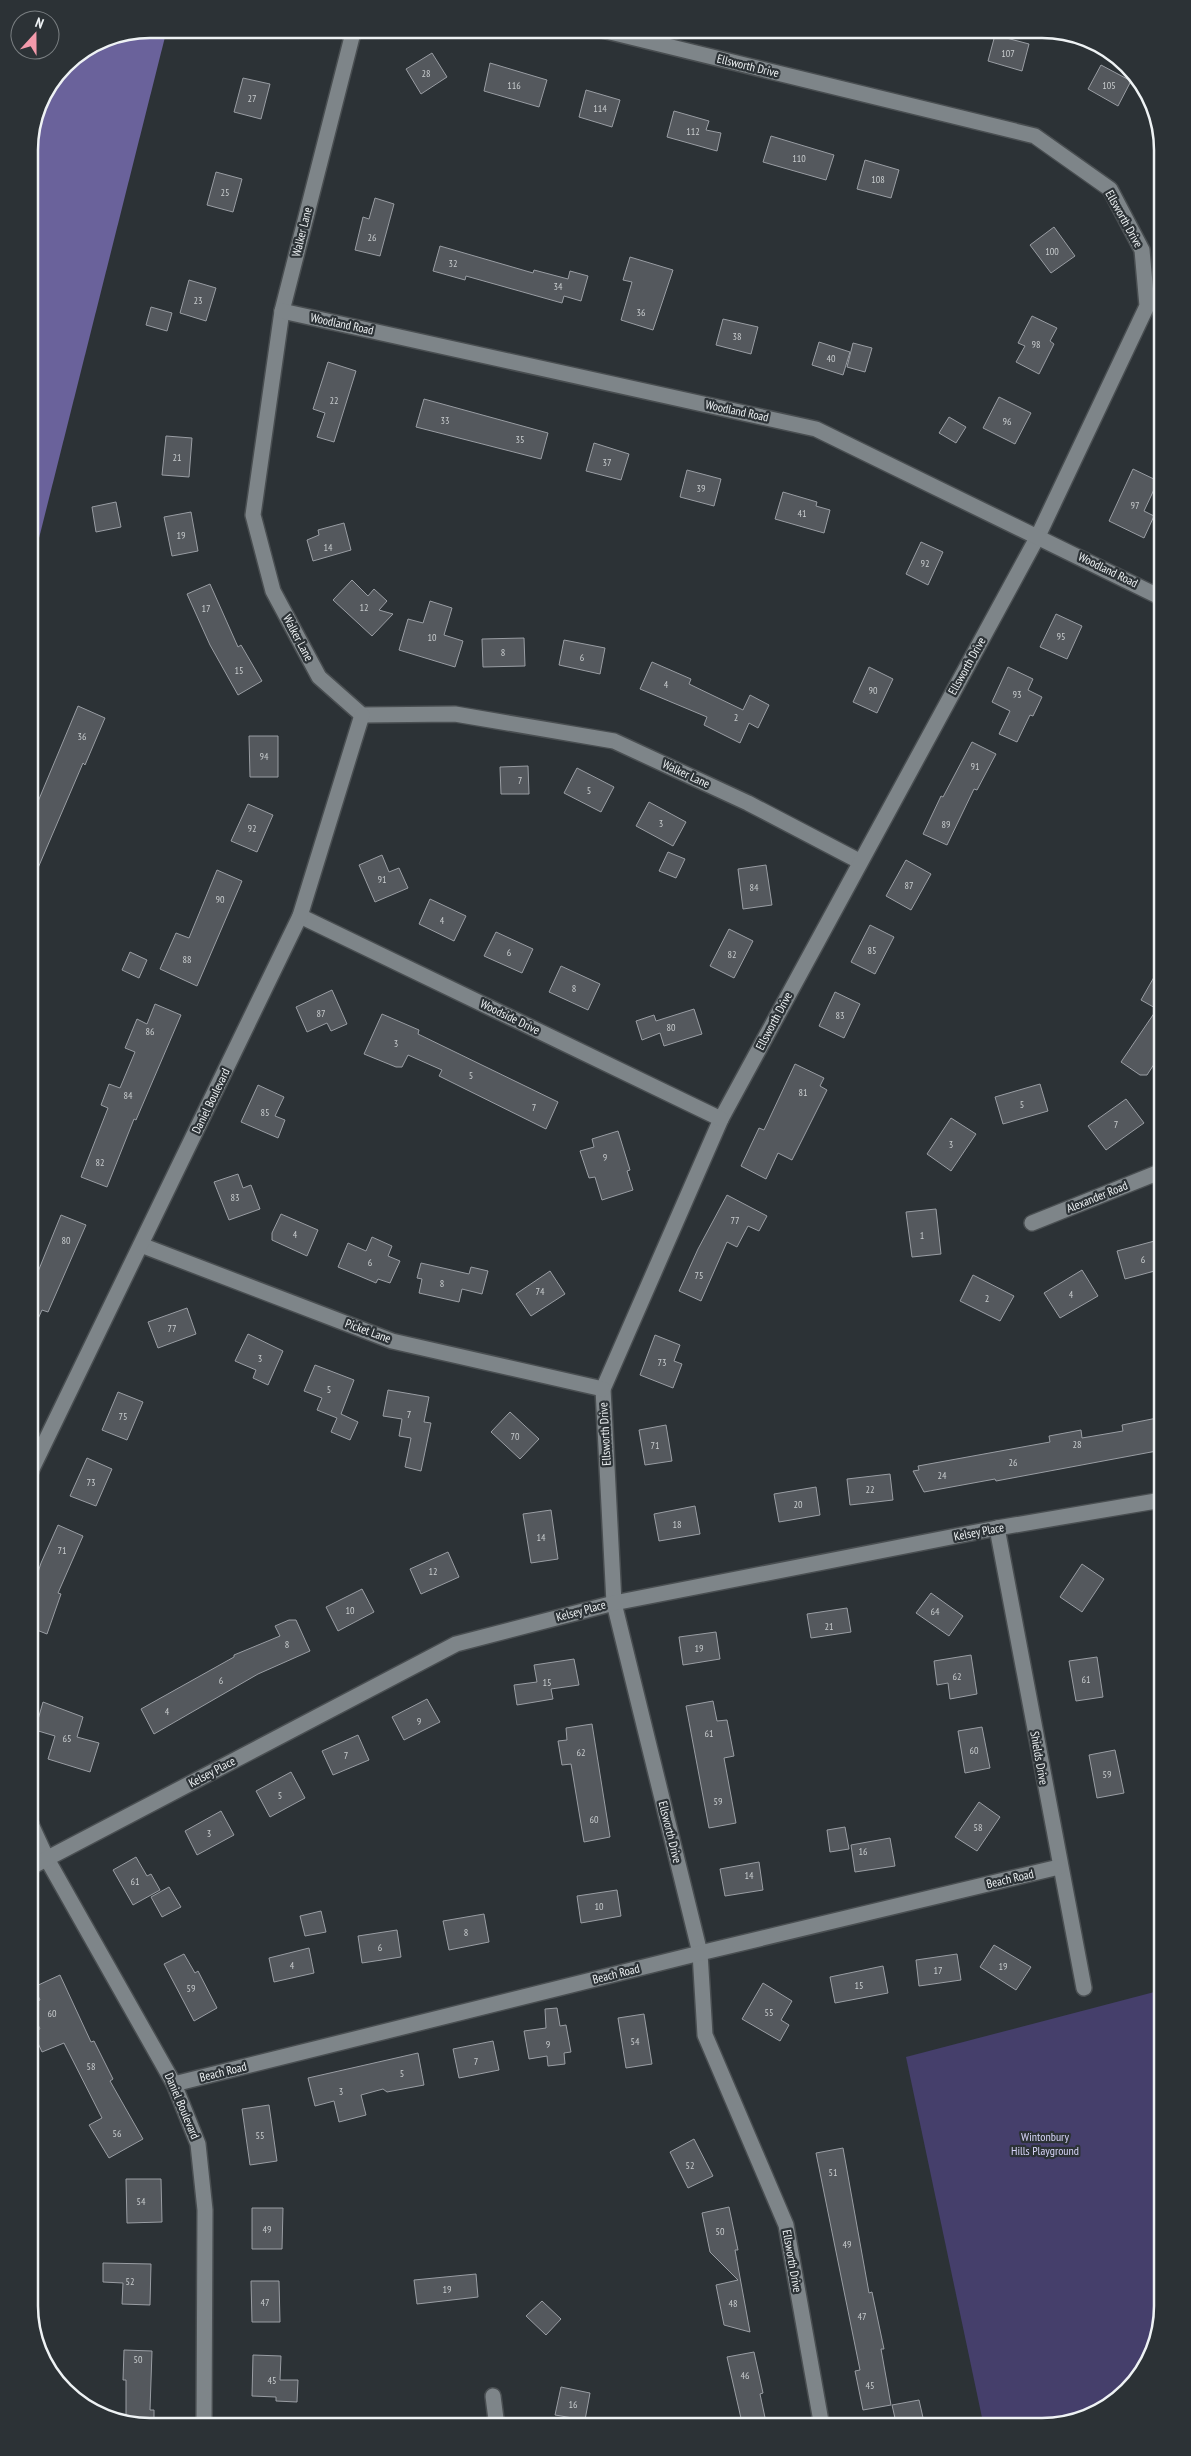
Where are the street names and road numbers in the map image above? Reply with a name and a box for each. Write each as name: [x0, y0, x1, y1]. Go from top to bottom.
street label: Ellsworth Drive: [716, 51, 781, 80]
street label: Ellsworth Drive: [1102, 187, 1146, 250]
street label: Walker Lane: [288, 206, 315, 258]
street label: Woodland Road: [309, 309, 375, 338]
street label: Woodland Road: [704, 396, 770, 425]
street label: Woodland Road: [1076, 549, 1140, 590]
street label: Walker Lane: [280, 612, 317, 664]
street label: Ellsworth Drive: [945, 634, 989, 697]
street label: Walker Lane: [660, 756, 712, 791]
street label: Ellsworth Drive: [752, 989, 795, 1052]
street label: Woodside Drive: [478, 996, 542, 1037]
street label: Daniel Boulevard: [188, 1066, 233, 1136]
street label: Alexander Road: [1064, 1177, 1130, 1216]
street label: Picket Lane: [343, 1315, 393, 1346]
street label: Ellsworth Drive: [595, 1402, 614, 1466]
street label: Kelsey Place: [953, 1519, 1005, 1544]
street label: Kelsey Place: [554, 1597, 607, 1624]
street label: Shields Drive: [1027, 1730, 1052, 1786]
street label: Kelsey Place: [186, 1753, 238, 1790]
street label: Ellsworth Drive: [656, 1799, 685, 1865]
street label: Beach Road: [985, 1866, 1035, 1891]
street label: Beach Road: [591, 1960, 641, 1987]
street label: Beach Road: [198, 2058, 248, 2085]
street label: Daniel Boulevard: [162, 2070, 203, 2141]
street label: Ellsworth Drive: [780, 2228, 805, 2293]

